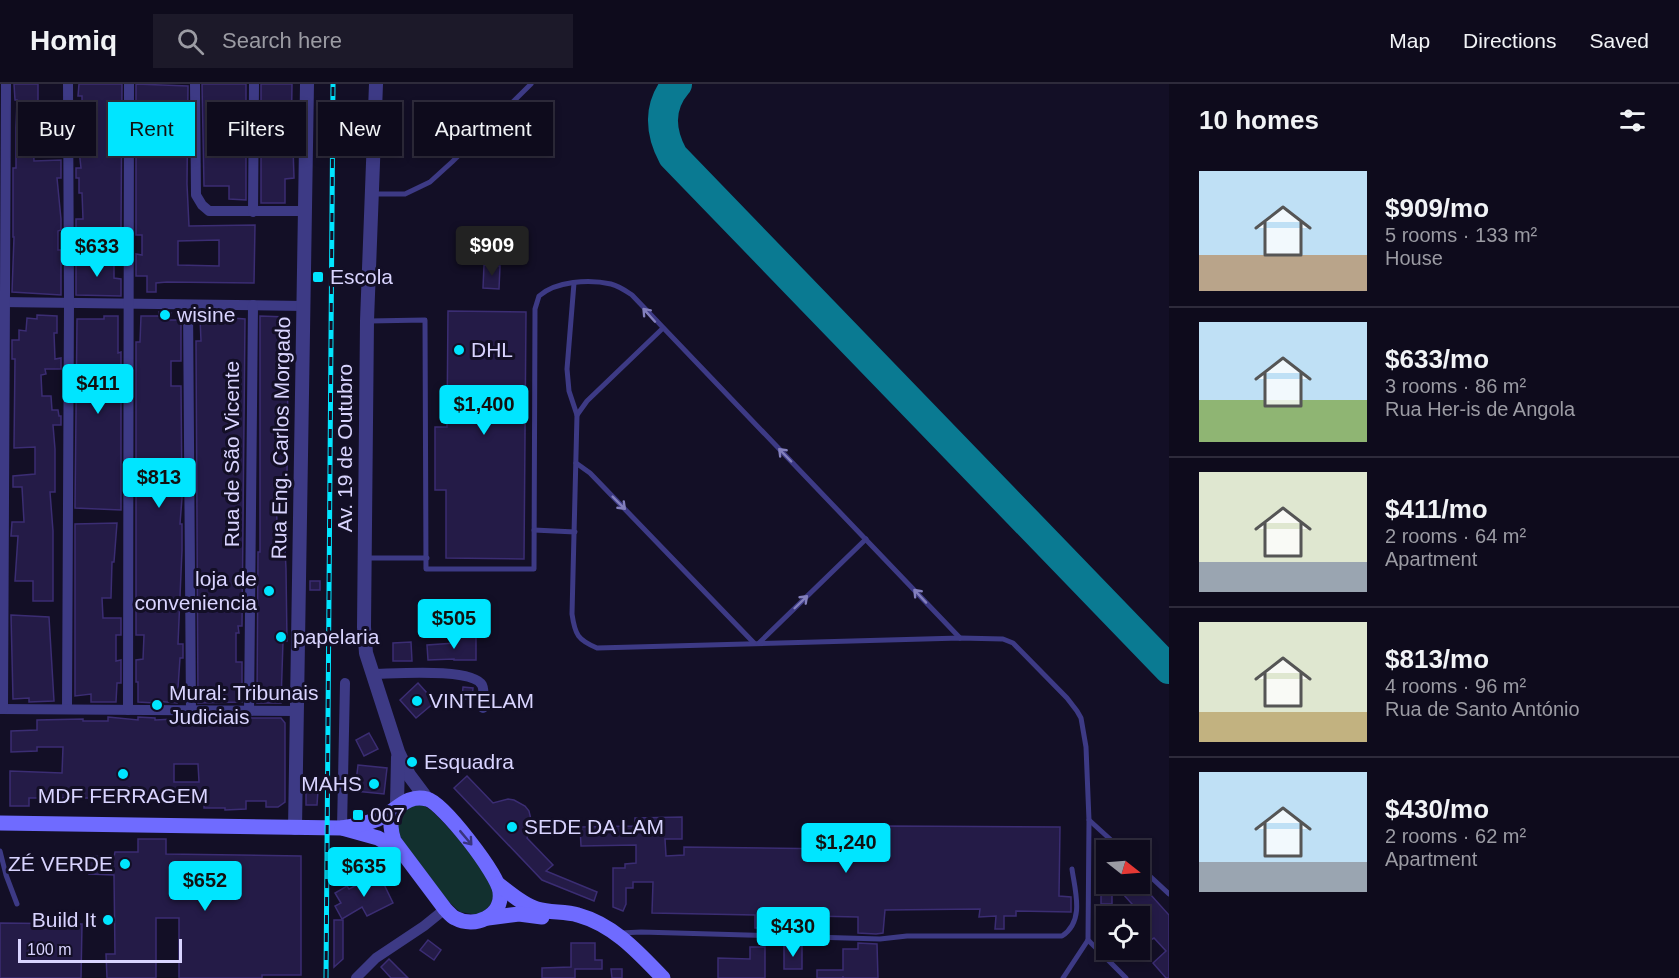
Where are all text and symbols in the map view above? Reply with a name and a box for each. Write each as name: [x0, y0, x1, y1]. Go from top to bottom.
search box: [153, 14, 573, 68]
text: Homiq: [30, 25, 117, 56]
icon: search: [174, 25, 207, 58]
text: Search here: [222, 28, 342, 53]
text: Map: [1389, 29, 1430, 52]
text: Directions: [1463, 29, 1556, 52]
text: Saved: [1589, 29, 1649, 52]
chip: Buy: [18, 102, 96, 156]
chip: Rent: [108, 102, 195, 156]
chip: Filters: [207, 102, 306, 156]
chip: New: [318, 102, 402, 156]
chip: Apartment: [414, 102, 553, 156]
icon: filters: [1616, 104, 1649, 137]
text: 10 homes: [1199, 105, 1319, 135]
text: $909/mo: [1385, 193, 1489, 223]
icon: home: [1247, 195, 1319, 267]
text: 5 rooms · 133 m²: [1385, 224, 1537, 246]
pin: $909: [456, 226, 528, 277]
pin: $633: [61, 227, 133, 278]
text: $909: [470, 234, 514, 256]
text: $633: [75, 235, 119, 257]
text: House: [1385, 247, 1443, 269]
place label: Escola: [330, 265, 393, 288]
marker: Escola: [311, 270, 325, 284]
place label: wisine: [176, 303, 235, 326]
one-way arrow: [642, 307, 656, 322]
marker: wisine: [158, 308, 172, 322]
street label: Rua Eng. Carlos Morgado: [267, 316, 294, 560]
place label: DHL: [471, 338, 513, 361]
marker: DHL: [452, 343, 466, 357]
text: $633/mo: [1385, 344, 1489, 374]
icon: home: [1247, 346, 1319, 418]
street label: Rua de São Vicente: [220, 361, 243, 547]
pin: $411: [62, 364, 134, 415]
street label: Av. 19 de Outubro: [333, 364, 356, 532]
text: $411: [76, 372, 120, 394]
text: 3 rooms · 86 m²: [1385, 375, 1526, 397]
pin: $1,400: [435, 385, 533, 436]
text: $1,400: [453, 393, 515, 415]
text: Rua Her-is de Angola: [1385, 398, 1575, 420]
one-way arrow: [778, 447, 792, 462]
pin: $813: [123, 458, 195, 509]
text: $813: [137, 466, 181, 488]
text: $411/mo: [1385, 494, 1488, 524]
one-way arrow: [612, 495, 626, 510]
icon: home: [1247, 496, 1319, 568]
text: 2 rooms · 64 m²: [1385, 525, 1526, 547]
text: Apartment: [1385, 548, 1477, 570]
place label: loja de conveniencia: [134, 567, 257, 614]
marker: loja de conveniencia: [262, 584, 276, 598]
one-way arrow: [913, 589, 927, 604]
one-way arrow: [793, 595, 808, 609]
pin: $505: [418, 599, 490, 650]
text: $505: [432, 607, 476, 629]
place label: papelaria: [293, 625, 380, 648]
marker: papelaria: [274, 630, 288, 644]
text: $813/mo: [1385, 644, 1489, 674]
icon: home: [1247, 646, 1319, 718]
text: 4 rooms · 96 m²: [1385, 675, 1526, 697]
place label: Mural: Tribunais Judiciais: [169, 681, 318, 728]
place label: VINTELAM: [429, 689, 534, 712]
marker: VINTELAM: [410, 694, 424, 708]
marker: Mural: Tribunais Judiciais: [150, 698, 164, 712]
text: Rua de Santo António: [1385, 698, 1580, 720]
place label: Esquadra: [424, 750, 514, 773]
marker: Esquadra: [405, 755, 419, 769]
marker: MDF FERRAGEM: [116, 767, 130, 781]
place label: MAHS: [301, 772, 362, 795]
marker: MAHS: [367, 777, 381, 791]
place label: MDF FERRAGEM: [38, 784, 208, 807]
text: $430/mo: [1385, 794, 1489, 824]
icon: home: [1247, 796, 1319, 868]
place label: 007: [370, 803, 405, 826]
marker: 007: [351, 808, 365, 822]
place label: SEDE DA LAM: [524, 815, 664, 838]
marker: SEDE DA LAM: [505, 820, 519, 834]
pin: $1,240: [797, 823, 895, 874]
text: 2 rooms · 62 m²: [1385, 825, 1526, 847]
one-way arrow: [459, 830, 473, 845]
text: $1,240: [815, 831, 877, 853]
north arrow: [1096, 840, 1150, 894]
map controls: [1096, 840, 1150, 960]
pin: $635: [328, 847, 400, 898]
text: Apartment: [1385, 848, 1477, 870]
place label: ZÉ VERDE: [8, 852, 113, 875]
text: $635: [342, 855, 386, 877]
marker: ZÉ VERDE: [118, 857, 132, 871]
pin: $652: [169, 861, 241, 912]
text: $652: [183, 869, 227, 891]
button: locate: [1096, 906, 1150, 960]
pin: $430: [757, 907, 829, 958]
place label: Build It: [32, 908, 96, 931]
marker: Build It: [101, 913, 115, 927]
text: $430: [771, 915, 815, 937]
scale bar: [18, 936, 182, 964]
text: 100 m: [27, 941, 71, 958]

